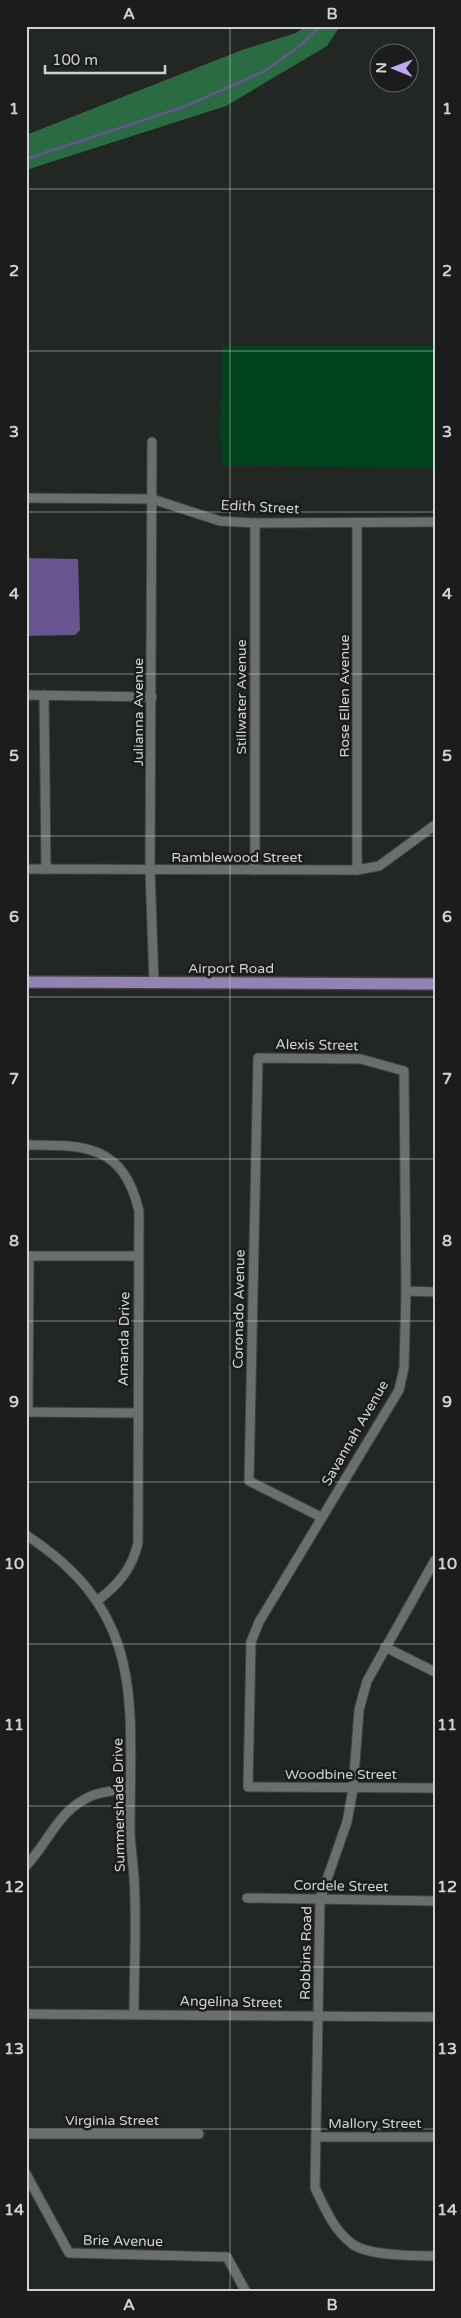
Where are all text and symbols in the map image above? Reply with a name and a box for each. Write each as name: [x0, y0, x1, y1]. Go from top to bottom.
text: A: [123, 4, 135, 24]
text: B: [326, 4, 338, 24]
scale bar: [45, 42, 165, 74]
north arrow: [368, 42, 418, 92]
text: 100 m: [52, 51, 98, 69]
text: N: [373, 62, 390, 74]
text: 1: [9, 99, 19, 119]
text: 1: [442, 99, 452, 119]
text: 2: [9, 261, 19, 281]
text: 2: [442, 261, 452, 281]
text: 3: [9, 422, 19, 442]
text: 3: [442, 422, 452, 442]
street label: Edith Street: [220, 496, 300, 518]
text: 4: [9, 584, 19, 604]
text: 4: [442, 584, 452, 604]
street label: Rose Ellen Avenue: [336, 634, 353, 757]
street label: Stillwater Avenue: [233, 639, 250, 755]
street label: Julianna Avenue: [130, 658, 147, 766]
text: 5: [9, 746, 19, 766]
text: 5: [442, 746, 452, 766]
street label: Ramblewood Street: [171, 849, 303, 866]
text: 6: [9, 907, 19, 927]
text: 6: [442, 907, 452, 927]
street label: Airport Road: [188, 960, 274, 977]
street label: Alexis Street: [275, 1036, 359, 1054]
text: 7: [9, 1069, 19, 1089]
text: 7: [442, 1069, 452, 1089]
text: 8: [9, 1231, 19, 1251]
text: 8: [442, 1231, 452, 1251]
street label: Coronado Avenue: [229, 1249, 249, 1369]
street label: Amanda Drive: [115, 1292, 133, 1386]
street label: Savannah Avenue: [318, 1377, 392, 1489]
text: 9: [9, 1392, 19, 1412]
text: 9: [442, 1392, 452, 1412]
text: 10: [4, 1554, 24, 1574]
text: 10: [437, 1554, 457, 1574]
text: 11: [4, 1715, 24, 1735]
text: 11: [437, 1715, 457, 1735]
street label: Summershade Drive: [109, 1738, 129, 1872]
street label: Woodbine Street: [285, 1766, 398, 1783]
text: 12: [4, 1877, 24, 1897]
street label: Cordele Street: [293, 1877, 389, 1895]
text: 12: [437, 1877, 457, 1897]
street label: Robbins Road: [297, 1906, 315, 2000]
street label: Angelina Street: [180, 1993, 283, 2011]
text: 13: [4, 2039, 24, 2059]
text: 13: [437, 2039, 457, 2059]
street label: Virginia Street: [65, 2112, 160, 2129]
street label: Mallory Street: [328, 2115, 422, 2132]
text: 14: [4, 2200, 24, 2220]
text: 14: [437, 2200, 457, 2220]
street label: Brie Avenue: [83, 2232, 163, 2250]
text: A: [123, 2295, 135, 2315]
text: B: [326, 2295, 338, 2315]

